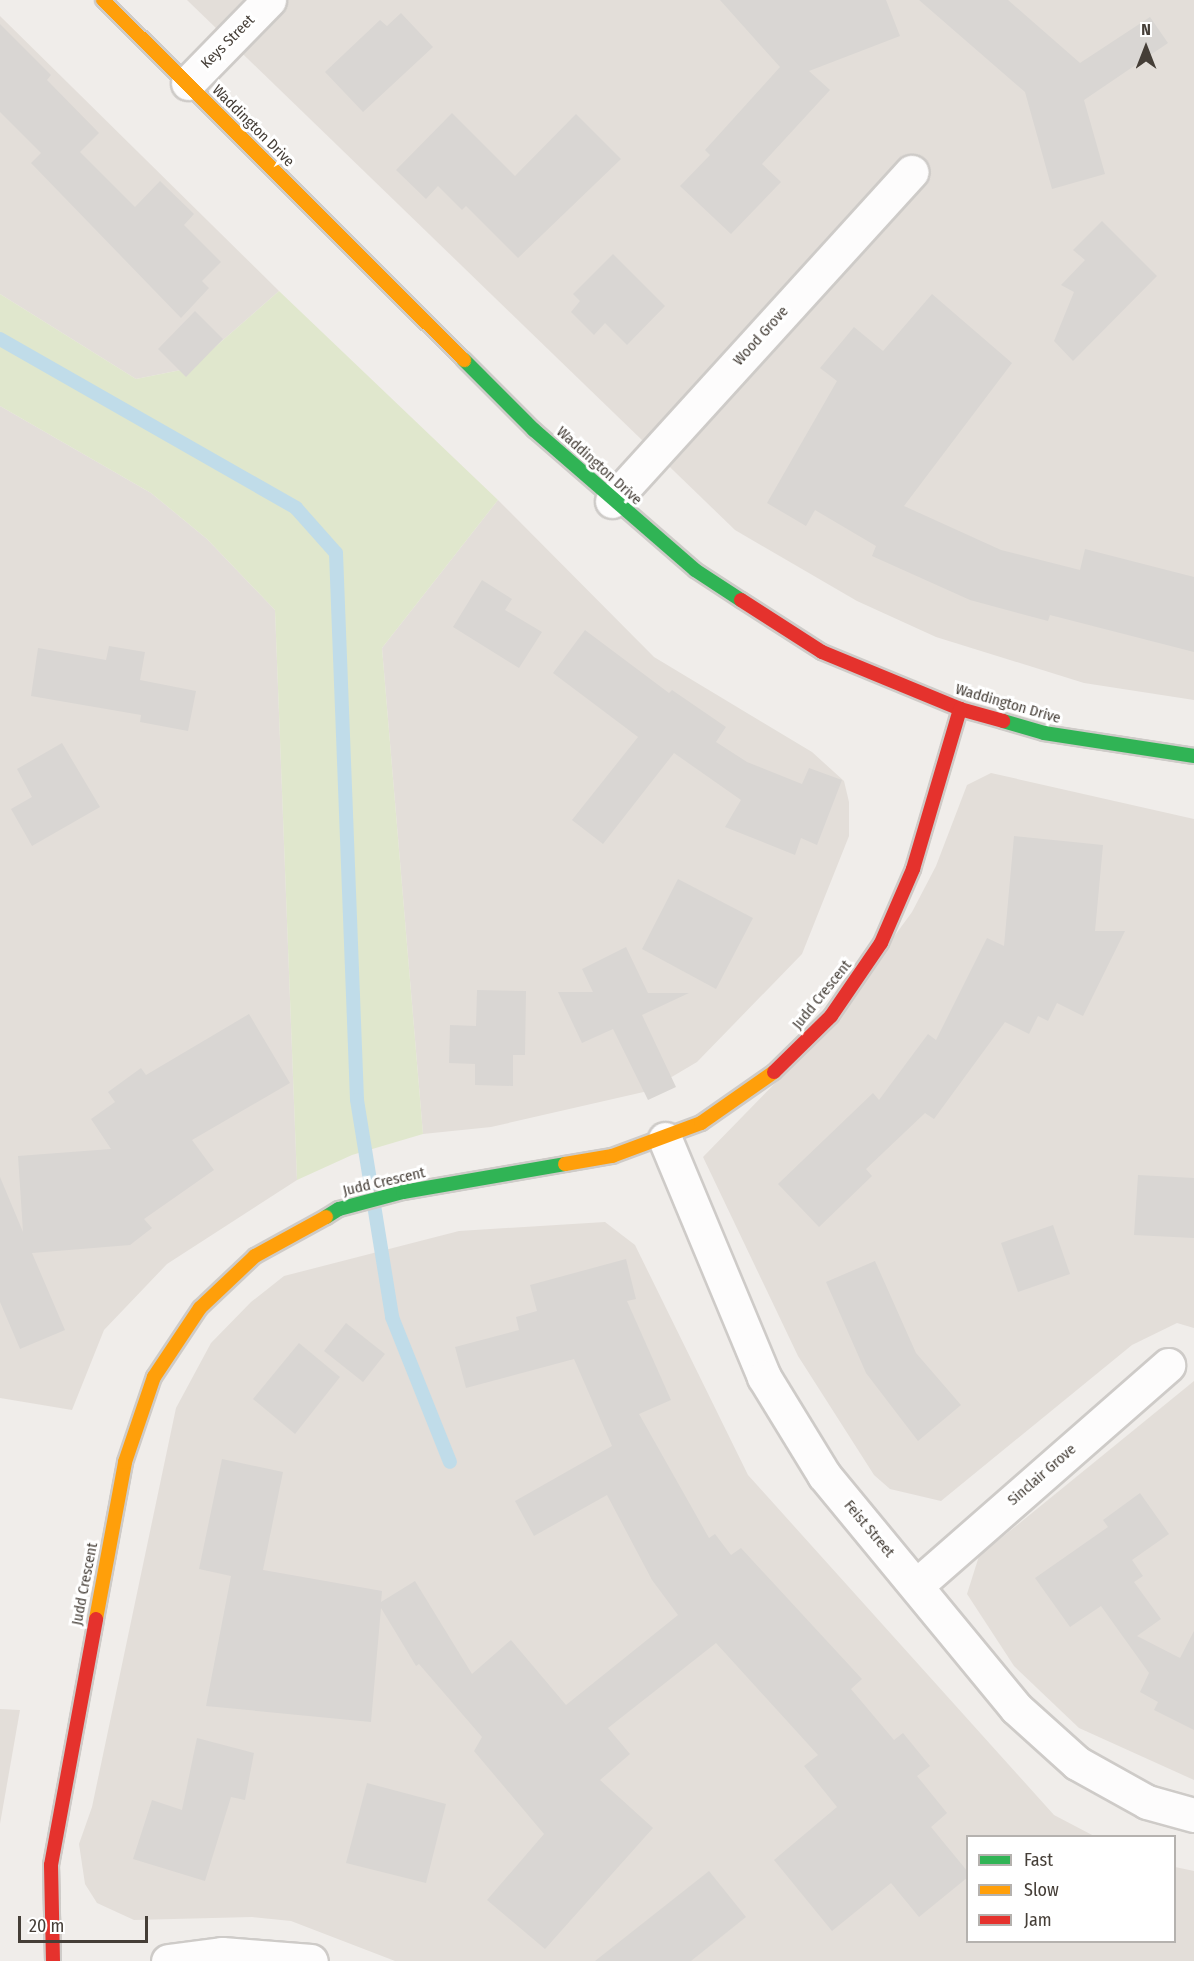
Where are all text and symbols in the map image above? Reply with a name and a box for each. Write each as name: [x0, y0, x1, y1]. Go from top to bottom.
street label: Keys Street: [197, 11, 259, 73]
north arrow: [1116, 18, 1176, 78]
text: N: [1141, 20, 1151, 39]
street label: Waddington Drive: [208, 81, 298, 171]
street label: Wood Grove: [730, 303, 792, 369]
street label: Waddington Drive: [553, 423, 645, 509]
street label: Waddington Drive: [953, 680, 1063, 728]
street label: Judd Crescent: [789, 957, 855, 1033]
street label: Judd Crescent: [341, 1164, 427, 1200]
street label: Sinclair Grove: [1004, 1440, 1080, 1510]
street label: Feist Street: [840, 1497, 898, 1561]
street label: Judd Crescent: [68, 1541, 102, 1627]
legend: [966, 1835, 1176, 1943]
text: Fast: [1024, 1849, 1053, 1871]
text: Slow: [1024, 1879, 1059, 1901]
scale bar: [21, 1904, 152, 1942]
text: Jam: [1024, 1909, 1052, 1931]
text: 20 m: [29, 1915, 64, 1937]

